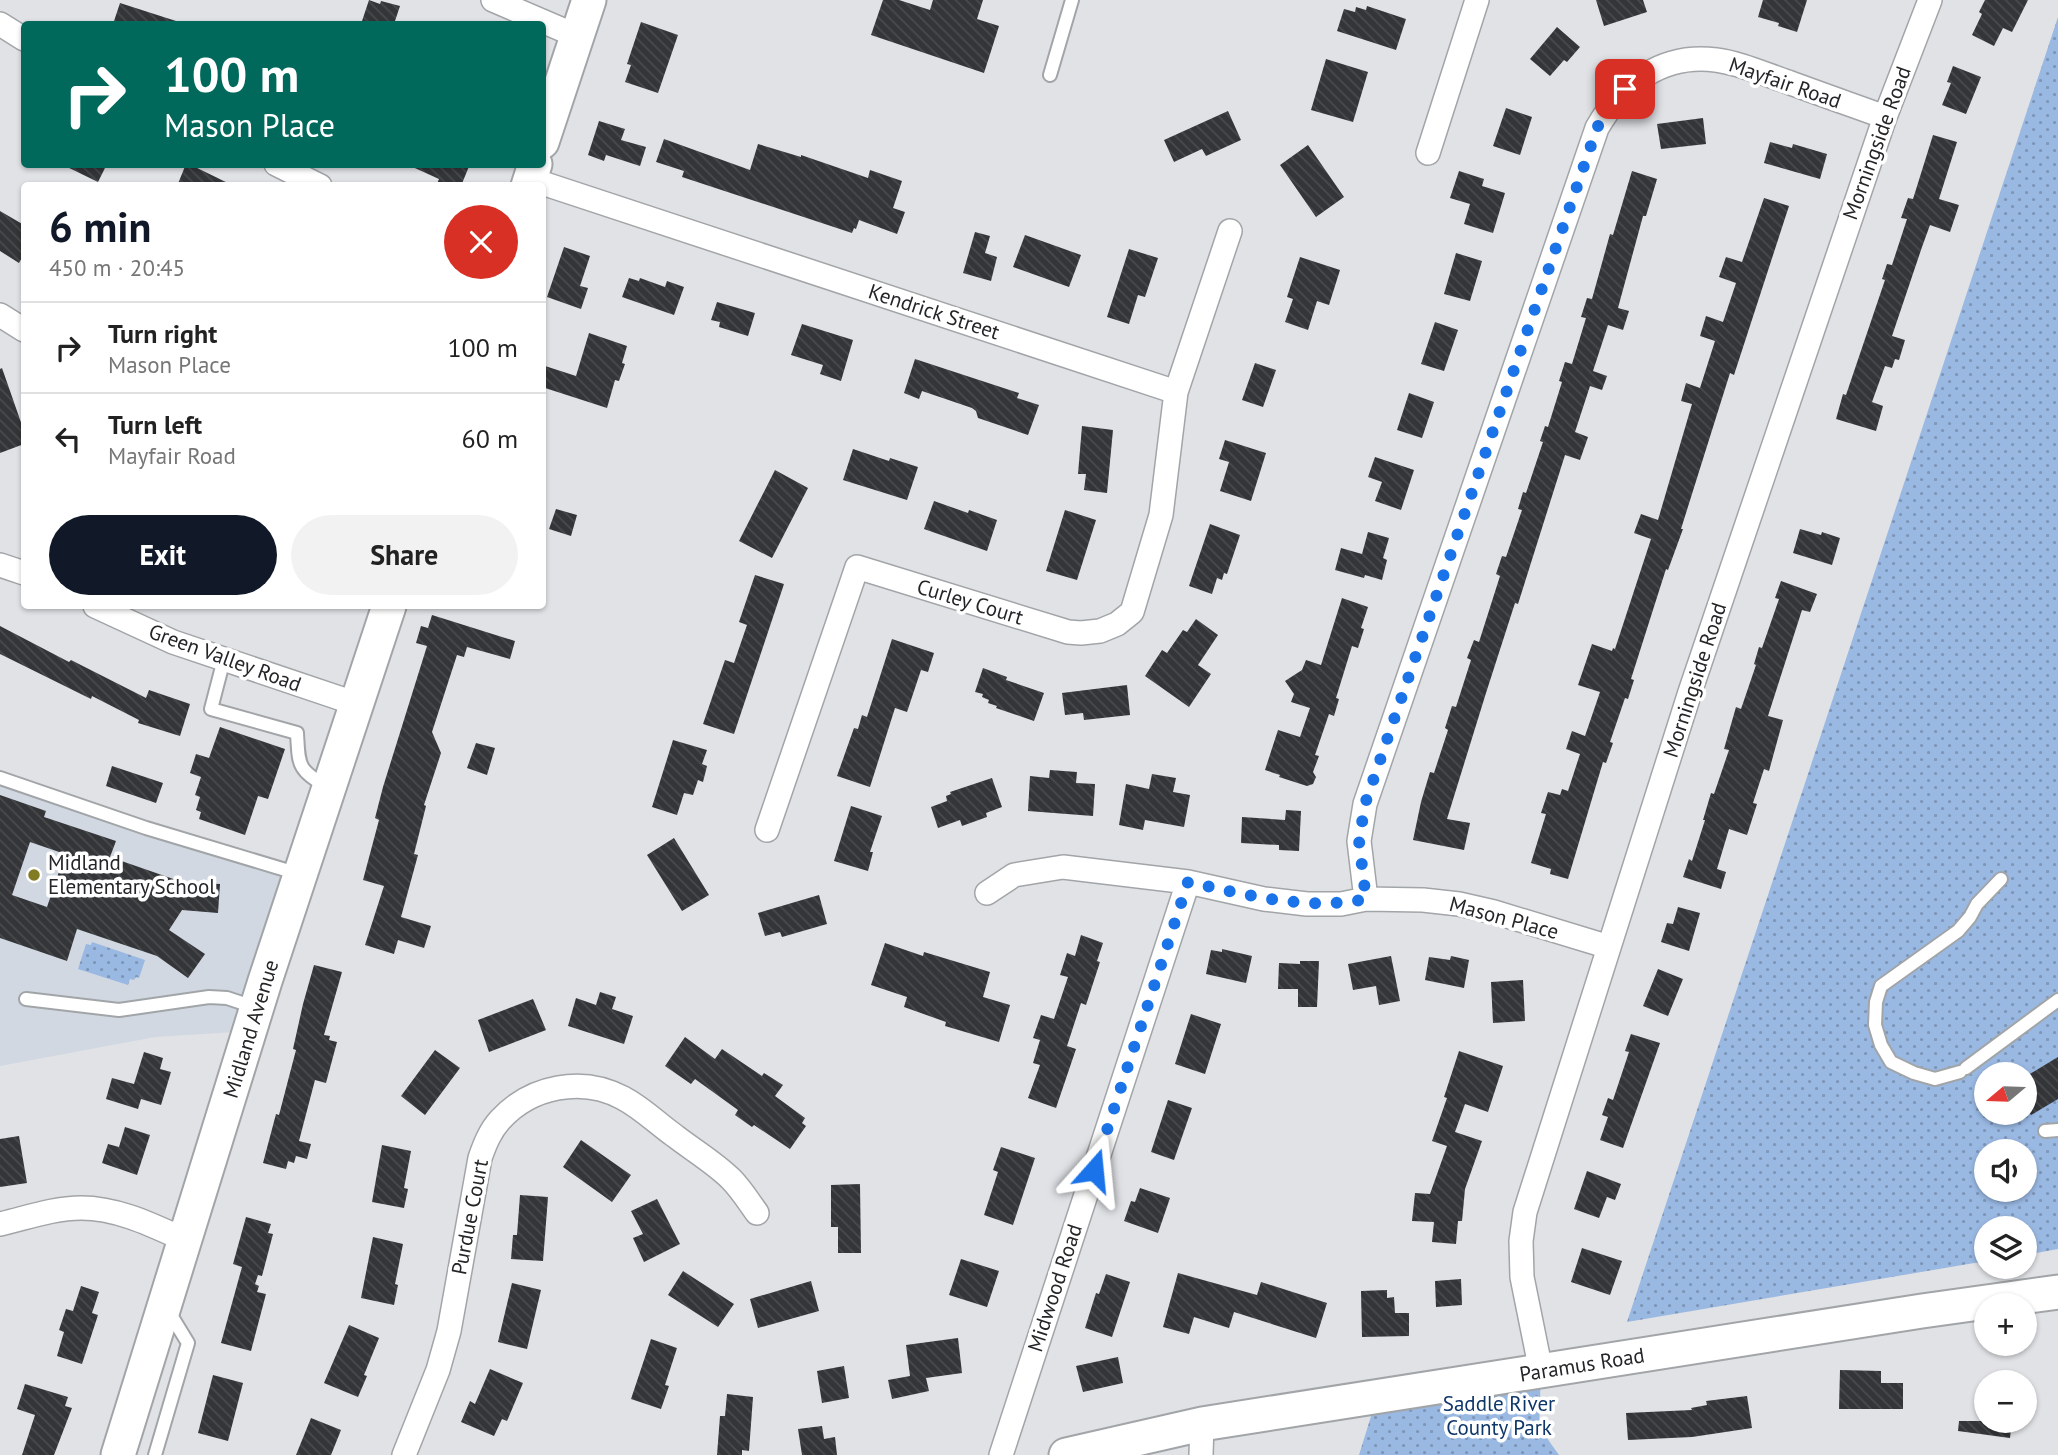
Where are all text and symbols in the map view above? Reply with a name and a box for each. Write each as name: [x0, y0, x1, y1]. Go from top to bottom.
text: 100 m: [164, 42, 299, 106]
icon: right: [49, 49, 140, 140]
street label: Mayfair Road: [1726, 51, 1845, 114]
pin: [1595, 59, 1655, 119]
street label: Morningside Road: [1836, 62, 1917, 223]
icon: arrive: [1606, 70, 1644, 108]
text: Mason Place: [164, 104, 335, 146]
text: 6 min: [49, 199, 151, 254]
button: close: [444, 205, 518, 279]
text: 450 m · 20:45: [49, 253, 185, 282]
street label: Kendrick Street: [865, 278, 1003, 345]
text: Turn right: [108, 317, 217, 350]
icon: right: [49, 329, 87, 367]
text: 100 m: [447, 331, 518, 364]
text: Mason Place: [108, 350, 231, 379]
text: Turn left: [108, 408, 202, 441]
icon: left: [49, 420, 87, 458]
text: 60 m: [462, 422, 518, 455]
text: Mayfair Road: [108, 441, 236, 470]
button: Exit: [49, 515, 277, 595]
button: Share: [291, 515, 518, 595]
street label: Curley Court: [914, 573, 1027, 630]
street label: Morningside Road: [1657, 599, 1732, 761]
street label: Green Valley Road: [145, 617, 305, 698]
place label: Midland Elementary School: [48, 849, 215, 900]
marker: Midland Elementary School: [26, 867, 42, 883]
street label: Mason Place: [1446, 890, 1562, 945]
street label: Midland Avenue: [217, 956, 284, 1101]
north arrow: [1974, 1062, 2037, 1125]
map controls: [1974, 1062, 2037, 1433]
position arrow: [1057, 1133, 1131, 1207]
button: sound: [1974, 1139, 2037, 1202]
street label: Purdue Court: [445, 1157, 494, 1277]
button: layers: [1974, 1216, 2037, 1279]
street label: Midwood Road: [1021, 1221, 1088, 1355]
button: +: [1974, 1293, 2037, 1356]
street label: Paramus Road: [1517, 1341, 1646, 1388]
button: −: [1974, 1370, 2037, 1433]
park label: Saddle River County Park: [1443, 1390, 1555, 1441]

